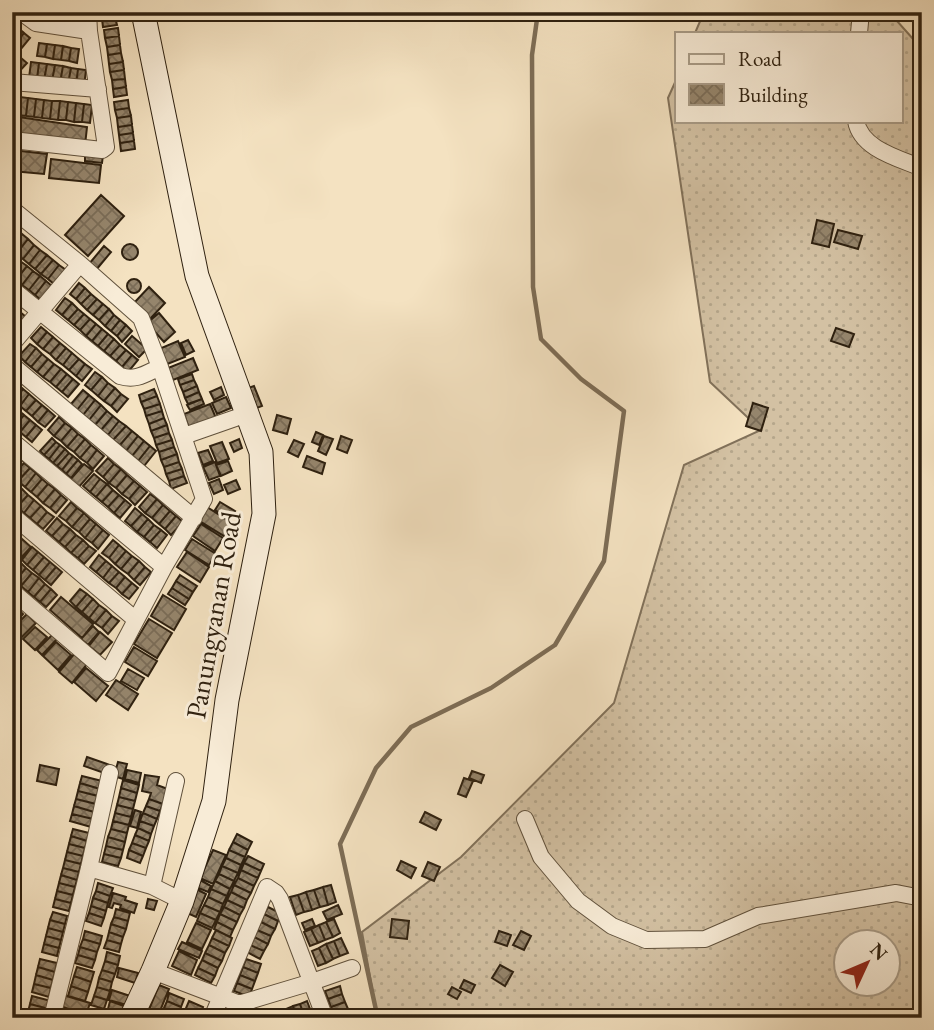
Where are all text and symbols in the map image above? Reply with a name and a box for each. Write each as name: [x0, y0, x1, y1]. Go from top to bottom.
legend: [675, 32, 902, 122]
text: Road: [738, 45, 782, 72]
text: Building: [738, 81, 808, 108]
street label: Panungyanan Road: [177, 508, 249, 721]
north arrow: [832, 928, 902, 998]
text: N: [865, 937, 894, 966]

